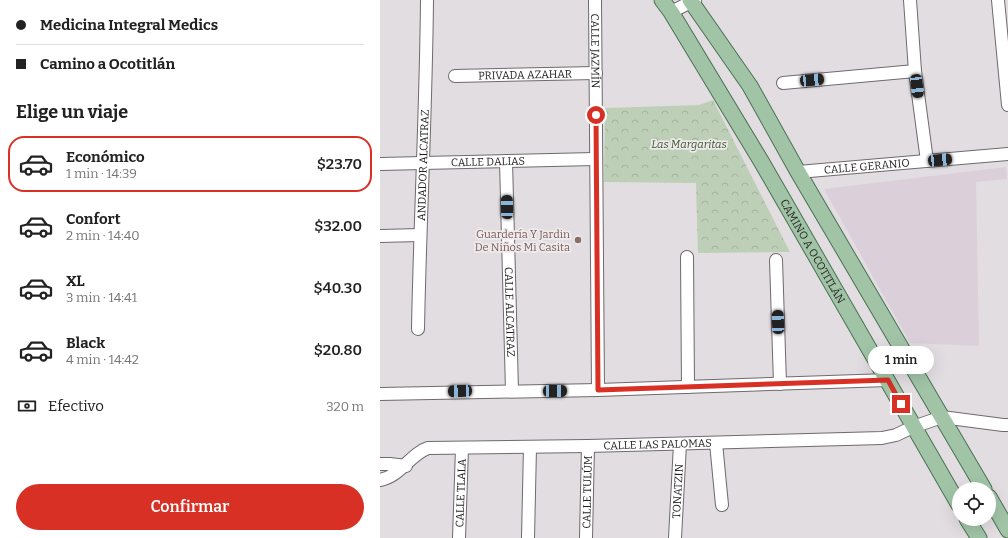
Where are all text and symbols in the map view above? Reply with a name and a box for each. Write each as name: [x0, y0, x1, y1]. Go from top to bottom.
street label: CALLE JAZMÍN: [589, 13, 603, 89]
text: Medicina Integral Medics: [40, 16, 218, 34]
text: Camino a Ocotitlán: [40, 55, 175, 73]
street label: PRIVADA AZAHAR: [478, 67, 573, 82]
car: [800, 73, 824, 87]
car: [910, 73, 924, 99]
text: Elige un viaje: [16, 101, 128, 123]
route start: [587, 106, 605, 124]
street label: ANDADOR ALCATRAZ: [414, 109, 431, 221]
park label: Las Margaritas: [651, 138, 727, 151]
icon: car: [18, 146, 54, 182]
text: Económico: [66, 148, 145, 166]
car: [928, 153, 952, 167]
street label: CALLE DALIAS: [451, 154, 525, 169]
text: $23.70: [317, 155, 362, 173]
street label: CALLE GERANIO: [823, 156, 910, 176]
text: 1 min · 14:39: [66, 166, 137, 181]
car: [501, 195, 513, 219]
street label: CAMINO A OCOTITLÁN: [778, 197, 848, 306]
icon: car: [18, 208, 54, 244]
text: Confort: [66, 210, 121, 228]
text: $32.00: [314, 217, 362, 235]
text: 2 min · 14:40: [66, 228, 140, 243]
place label: Guardería Y Jardin De Niños Mi Casita: [475, 228, 570, 254]
marker: Guardería Y Jardin De Niños Mi Casita: [573, 235, 583, 245]
street label: CALLE ALCATRAZ: [502, 267, 518, 357]
icon: car: [18, 270, 54, 306]
text: XL: [66, 272, 85, 290]
text: $40.30: [313, 279, 362, 297]
text: 3 min · 14:41: [66, 290, 137, 305]
car: [772, 310, 784, 334]
icon: car: [18, 332, 54, 368]
text: Black: [66, 334, 105, 352]
text: $20.80: [314, 341, 362, 359]
callout: 1 min: [868, 346, 934, 374]
text: 4 min · 14:42: [66, 352, 139, 367]
text: 1 min: [885, 352, 917, 367]
car: [448, 385, 472, 397]
car: [543, 385, 567, 397]
icon: cash: [16, 395, 38, 417]
route end: [892, 395, 910, 413]
text: Efectivo: [48, 397, 104, 415]
text: 320 m: [326, 399, 364, 414]
street label: CALLE LAS PALOMAS: [603, 436, 712, 452]
street label: CALLE TULÚM: [580, 455, 594, 529]
street label: CALLE TLALA: [453, 458, 468, 528]
street label: TONATZIN: [670, 463, 685, 519]
map controls: [952, 482, 996, 526]
button: locate: [952, 482, 996, 526]
button: Confirmar: [16, 484, 364, 530]

